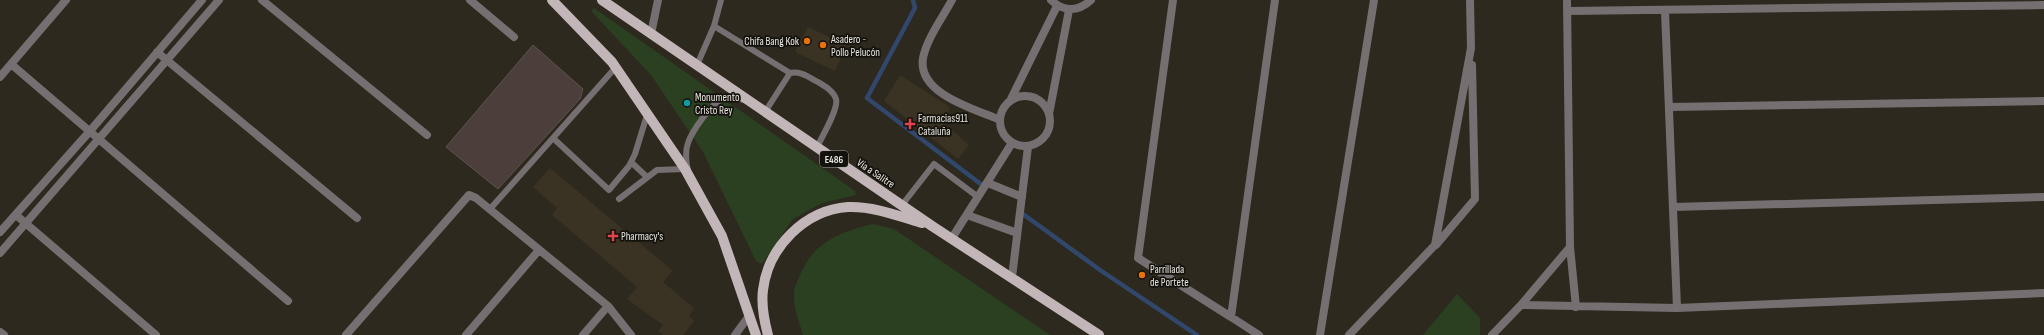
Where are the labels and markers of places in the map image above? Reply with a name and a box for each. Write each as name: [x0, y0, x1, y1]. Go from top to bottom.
place label: Asadero - Pollo Pelucón: [830, 33, 880, 59]
place label: Chifa Bang Kok: [744, 35, 800, 48]
marker: Chifa Bang Kok: [802, 36, 812, 46]
marker: Asadero - Pollo Pelucón: [818, 40, 828, 50]
place label: Monumento Cristo Rey: [695, 91, 740, 117]
marker: Monumento Cristo Rey: [682, 98, 692, 108]
place label: Farmacias911 Cataluña: [918, 112, 968, 138]
marker: Farmacias911 Cataluña: [905, 119, 915, 129]
place label: Pharmacy's: [621, 230, 663, 243]
marker: Pharmacy's: [608, 231, 618, 241]
place label: Parrillada de Portete: [1150, 263, 1189, 289]
marker: Parrillada de Portete: [1137, 270, 1147, 280]

